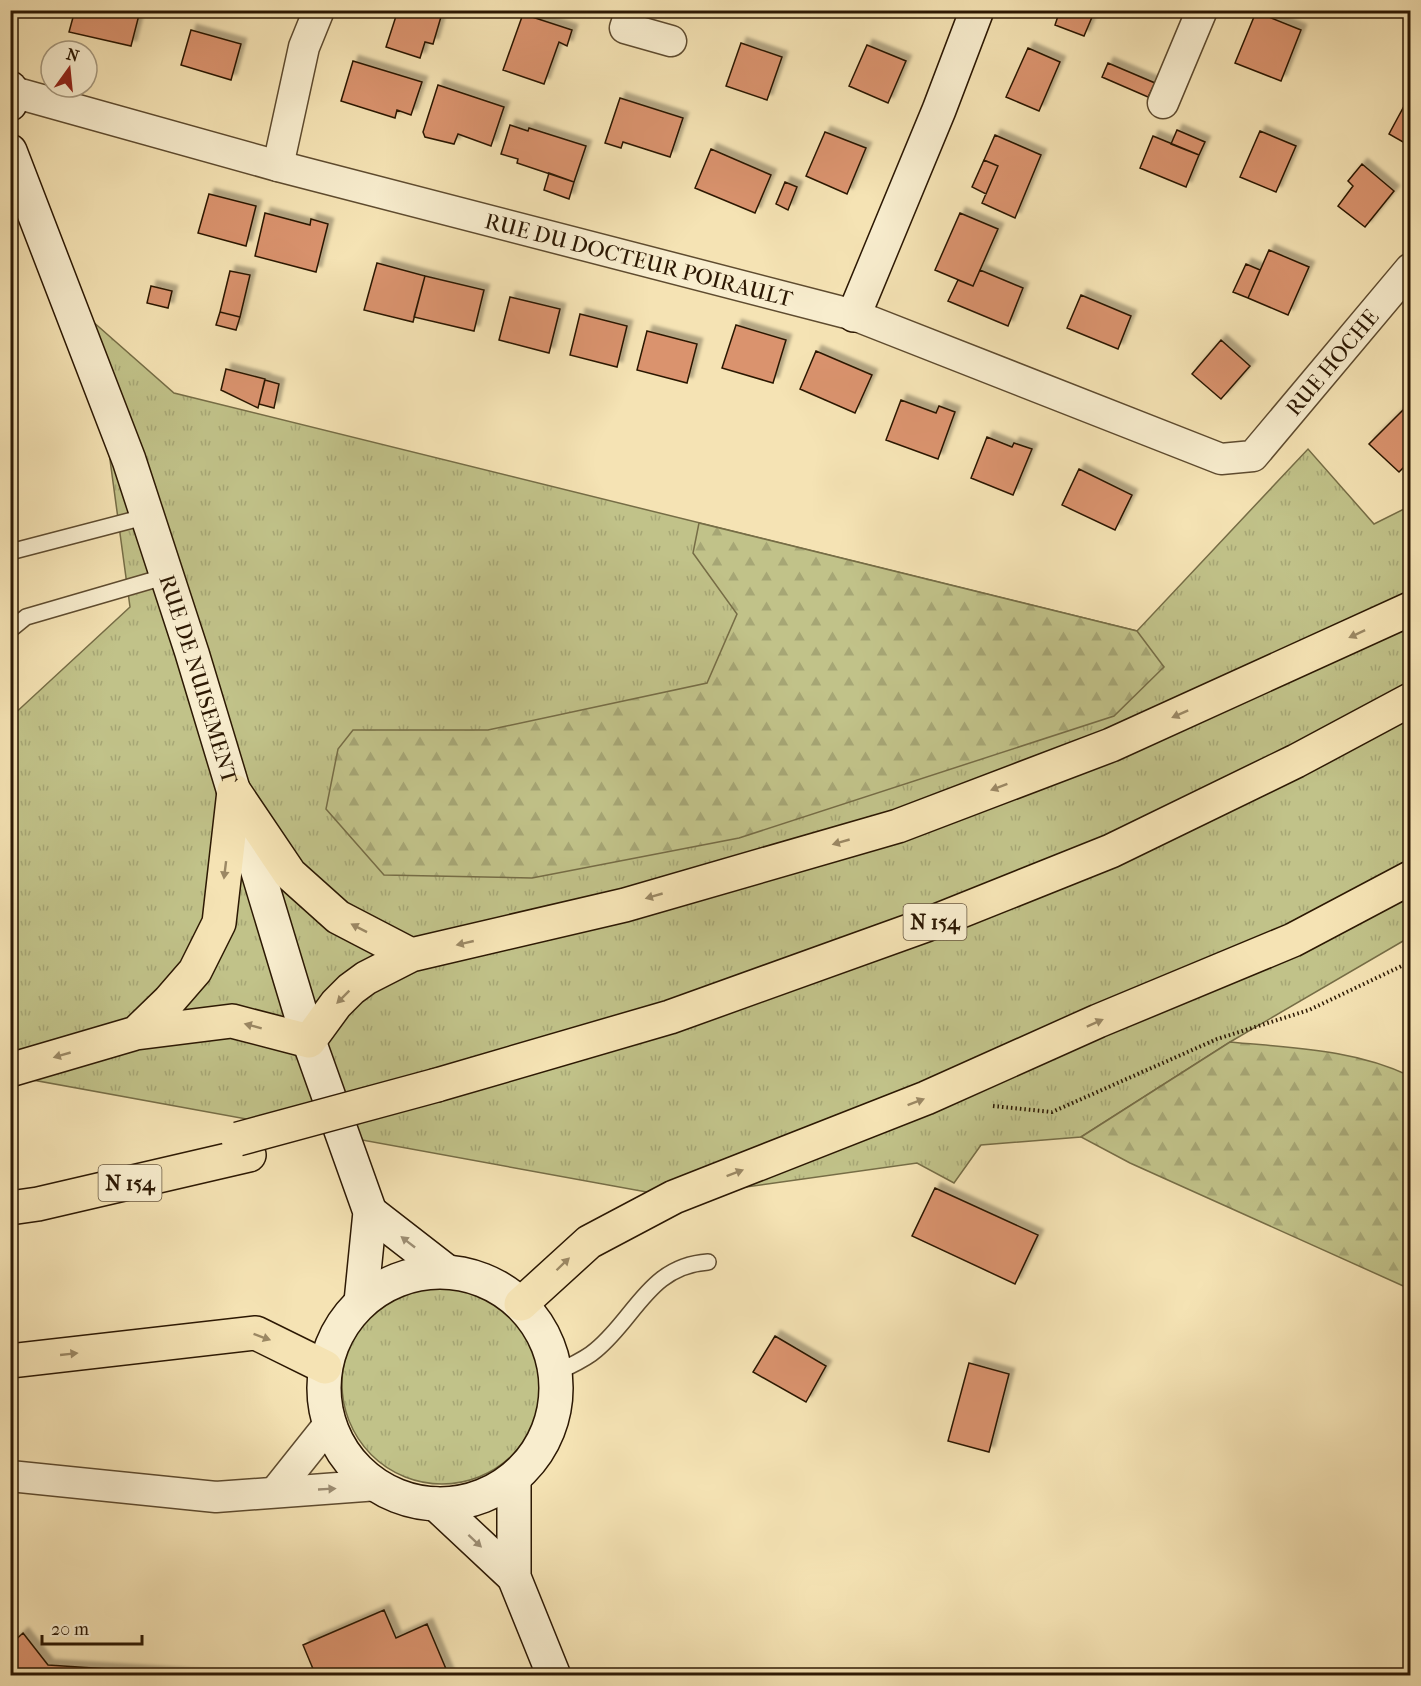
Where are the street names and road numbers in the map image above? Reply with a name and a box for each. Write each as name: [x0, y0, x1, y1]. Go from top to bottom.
street label: RUE DU DOCTEUR POIRAULT: [482, 208, 797, 313]
street label: RUE HOCHE: [1281, 304, 1385, 421]
street label: RUE DE NUISEMENT: [153, 571, 243, 788]
road number: N 154: [904, 904, 966, 940]
road number: N 154: [98, 1165, 162, 1201]

